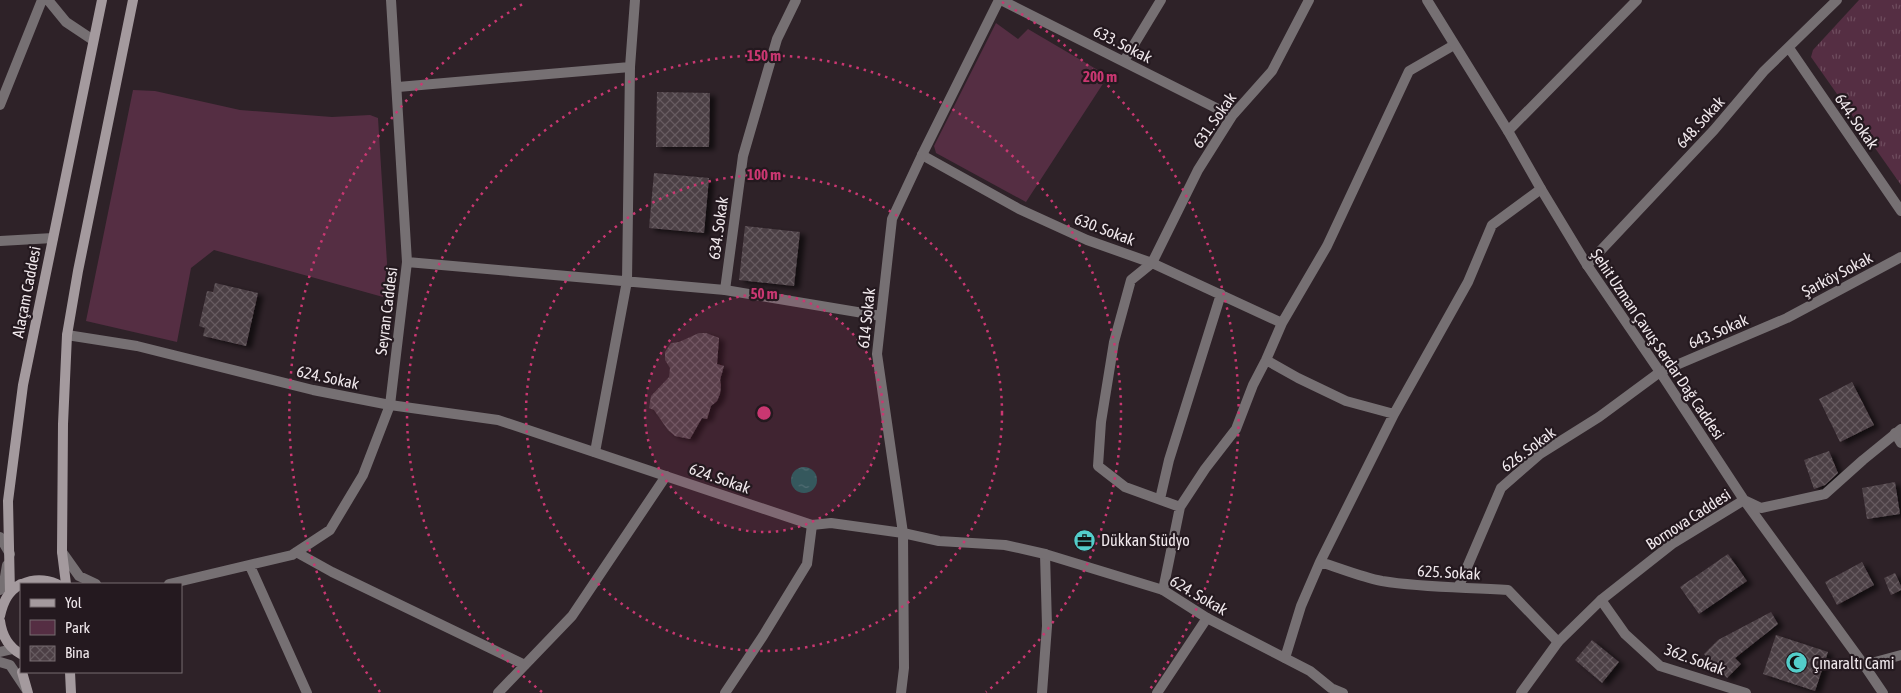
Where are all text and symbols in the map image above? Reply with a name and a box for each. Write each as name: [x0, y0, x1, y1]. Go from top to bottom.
street label: 633. Sokak: [1091, 22, 1155, 66]
text: 150 m: [747, 47, 781, 64]
text: 200 m: [1083, 68, 1117, 85]
street label: 631. Sokak: [1188, 89, 1240, 151]
street label: 644. Sokak: [1831, 90, 1883, 152]
street label: 648. Sokak: [1672, 92, 1728, 152]
text: 100 m: [747, 166, 781, 183]
street label: 634. Sokak: [705, 195, 731, 261]
street label: 630. Sokak: [1072, 209, 1138, 249]
street label: Alaçam Caddesi: [8, 245, 45, 340]
street label: Şehit Uzman Çavuş Serdar Dağ Caddesi: [1587, 245, 1729, 443]
street label: Şarköy Sokak: [1799, 248, 1876, 301]
street label: Seyran Caddesi: [372, 266, 401, 356]
text: 50 m: [751, 285, 778, 302]
street label: 614 Sokak: [854, 287, 878, 349]
street label: 643. Sokak: [1685, 310, 1751, 352]
street label: 624. Sokak: [295, 362, 361, 392]
centre of rings: [755, 404, 773, 422]
street label: 626. Sokak: [1497, 423, 1559, 475]
street label: 624. Sokak: [687, 459, 753, 497]
street label: Bornova Caddesi: [1642, 485, 1734, 553]
office icon: Dükkan Stüdyo: [1073, 528, 1097, 552]
place label: Dükkan Stüdyo: [1101, 531, 1190, 550]
street label: 625. Sokak: [1417, 561, 1481, 583]
street label: 624. Sokak: [1167, 571, 1231, 619]
legend: [20, 583, 182, 673]
text: Yol: [65, 594, 82, 611]
text: Park: [65, 619, 90, 636]
street label: 362. Sokak: [1662, 640, 1728, 678]
text: Bina: [65, 644, 90, 661]
mosque icon: Çınaraltı Cami: [1784, 651, 1808, 675]
place label: Çınaraltı Cami: [1812, 654, 1894, 673]

